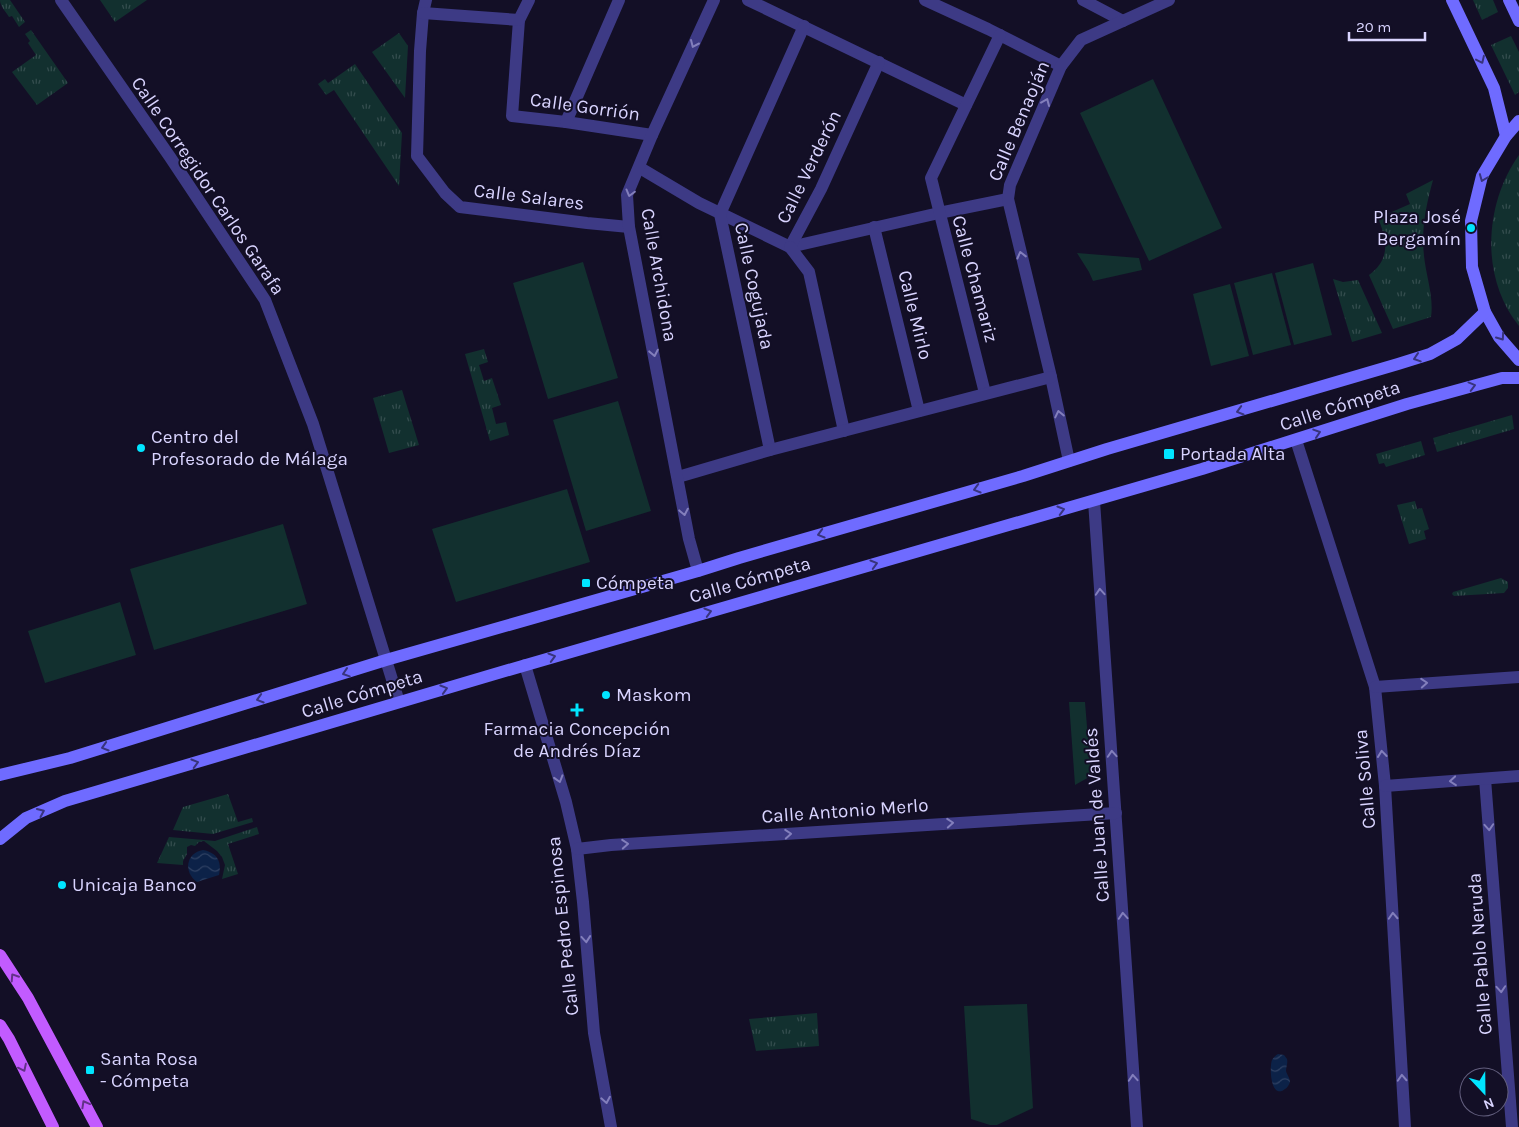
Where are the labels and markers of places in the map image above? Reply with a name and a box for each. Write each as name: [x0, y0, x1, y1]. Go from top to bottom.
place label: Plaza José Bergamín: [1373, 206, 1461, 250]
marker: Plaza José Bergamín: [1465, 222, 1477, 234]
place label: Centro del Profesorado de Málaga: [151, 426, 348, 470]
marker: Centro del Profesorado de Málaga: [135, 442, 147, 454]
place label: Portada Alta: [1180, 443, 1285, 465]
marker: Portada Alta: [1162, 447, 1176, 461]
place label: Cómpeta: [596, 572, 674, 594]
marker: Cómpeta: [580, 577, 592, 589]
place label: Maskom: [616, 684, 691, 706]
marker: Maskom: [600, 689, 612, 701]
marker: Farmacia Concepción de Andrés Díaz: [571, 704, 583, 716]
place label: Farmacia Concepción de Andrés Díaz: [484, 718, 670, 762]
place label: Unicaja Banco: [72, 874, 197, 896]
marker: Unicaja Banco: [56, 879, 68, 891]
place label: Santa Rosa - Cómpeta: [100, 1048, 198, 1092]
marker: Santa Rosa - Cómpeta: [84, 1064, 96, 1076]

